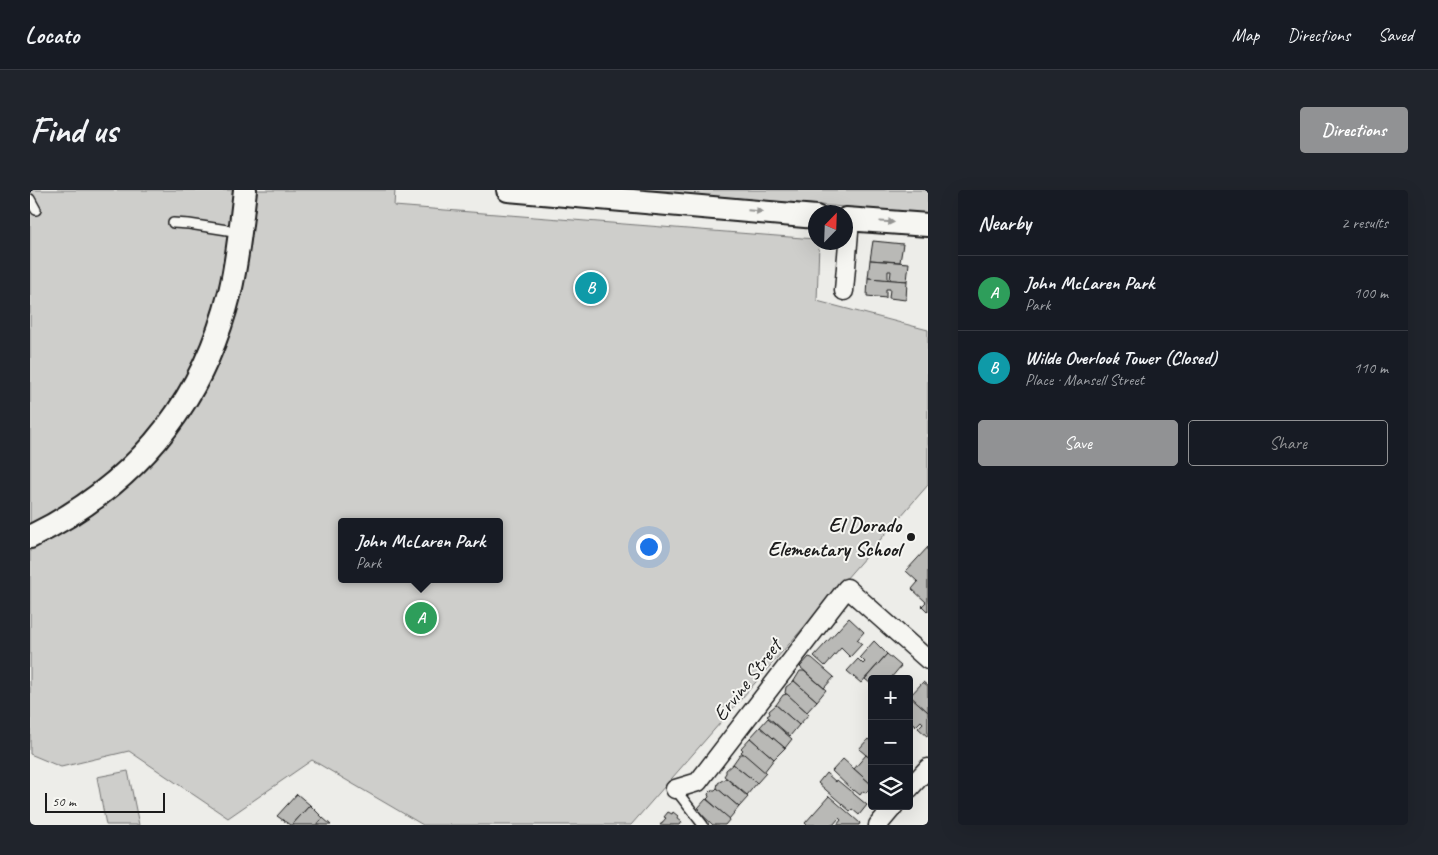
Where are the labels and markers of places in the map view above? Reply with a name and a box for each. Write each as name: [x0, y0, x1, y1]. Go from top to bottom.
pin: B: [575, 269, 607, 307]
place label: El Dorado Elementary School: [768, 512, 905, 562]
marker: El Dorado Elementary School: [905, 531, 917, 543]
pin: A: [405, 599, 437, 637]

